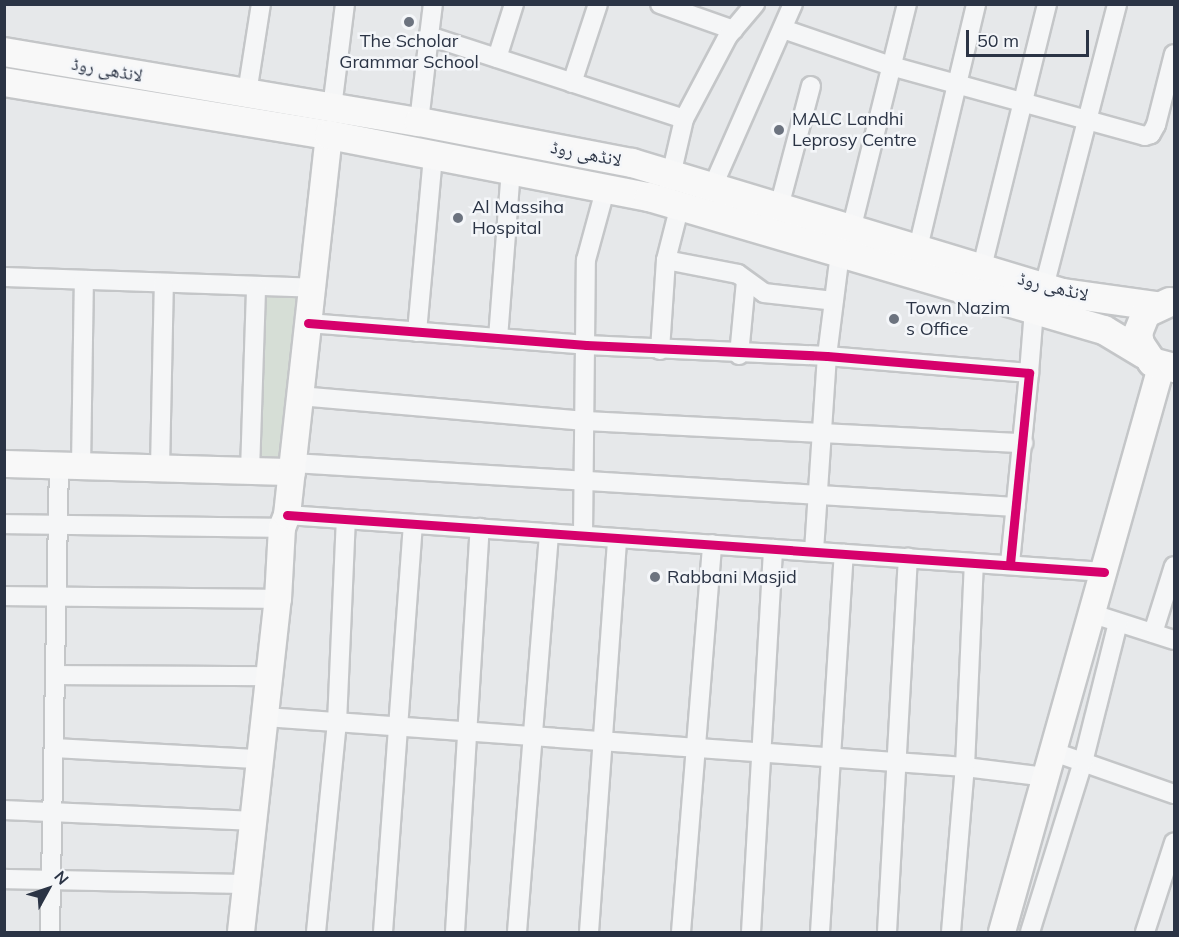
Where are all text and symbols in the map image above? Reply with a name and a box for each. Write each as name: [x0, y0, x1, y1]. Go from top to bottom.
marker: The Scholar Grammar School: [402, 15, 416, 29]
scale bar: [969, 18, 1092, 56]
text: 50 m: [977, 29, 1019, 52]
place label: The Scholar Grammar School: [339, 31, 479, 74]
street label: لانڈھی روڈ: [70, 53, 144, 87]
place label: MALC Landhi Leprosy Centre: [792, 109, 917, 152]
marker: MALC Landhi Leprosy Centre: [770, 121, 788, 139]
street label: لانڈھی روڈ: [549, 137, 623, 171]
place label: Al Massiha Hospital: [472, 197, 564, 240]
marker: Al Massiha Hospital: [449, 209, 467, 227]
street label: لانڈھی روڈ: [1016, 268, 1090, 306]
place label: Town Nazim s Office: [906, 298, 1010, 340]
marker: Town Nazim s Office: [887, 312, 901, 326]
place label: Rabbani Masjid: [667, 566, 797, 588]
marker: Rabbani Masjid: [648, 570, 662, 584]
north arrow: [18, 859, 78, 919]
text: N: [50, 866, 73, 888]

